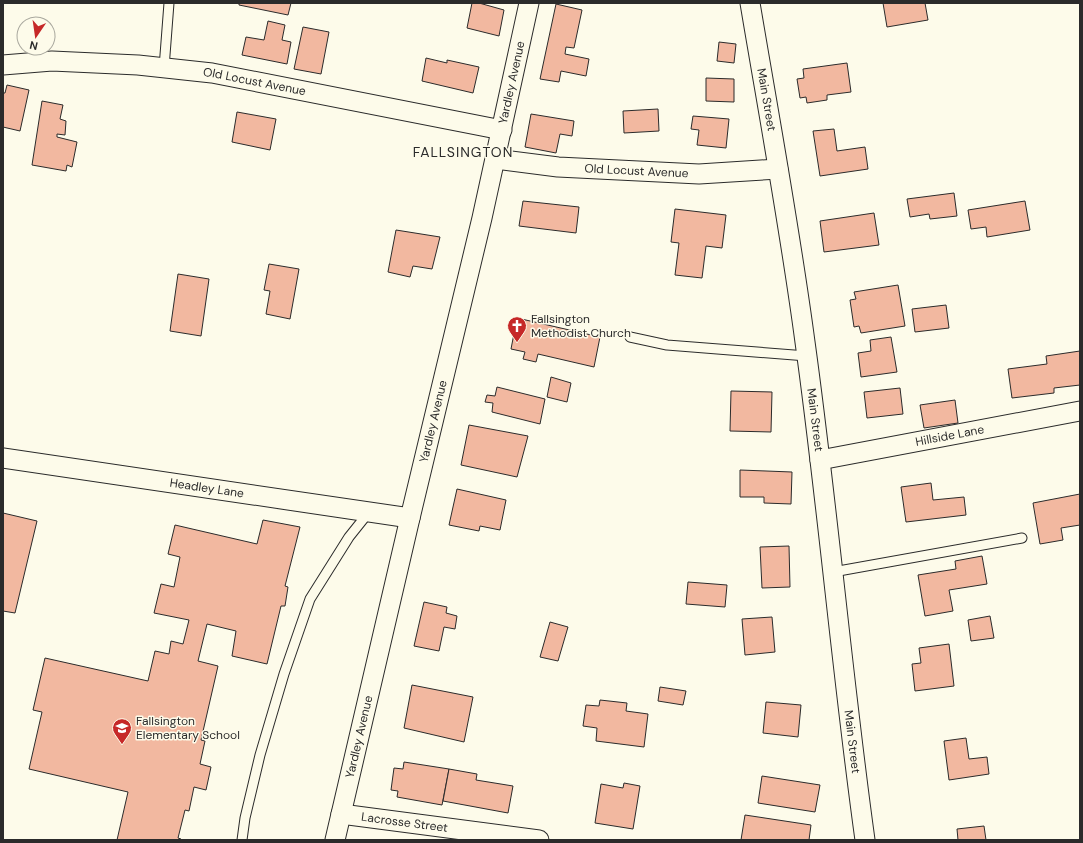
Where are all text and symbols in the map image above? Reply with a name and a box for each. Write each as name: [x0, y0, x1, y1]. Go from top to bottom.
north arrow: [16, 16, 56, 56]
text: N: [28, 38, 39, 53]
street label: Yardley Avenue: [495, 39, 529, 125]
street label: Old Locust Avenue: [202, 64, 307, 99]
street label: Main Street: [753, 67, 780, 133]
district label: FALLSINGTON: [413, 143, 513, 161]
street label: Old Locust Avenue: [584, 160, 689, 181]
place label: Fallsington Methodist Church: [531, 311, 631, 341]
church icon: Fallsington Methodist Church: [506, 315, 528, 343]
street label: Yardley Avenue: [416, 378, 451, 464]
street label: Main Street: [803, 387, 827, 453]
street label: Hillside Lane: [914, 421, 986, 450]
street label: Headley Lane: [169, 475, 245, 501]
street label: Yardley Avenue: [342, 694, 376, 780]
street label: Main Street: [841, 709, 864, 775]
place label: Fallsington Elementary School: [136, 713, 240, 743]
school or university icon: Fallsington Elementary School: [111, 717, 133, 745]
street label: Lacrosse Street: [360, 809, 449, 836]

